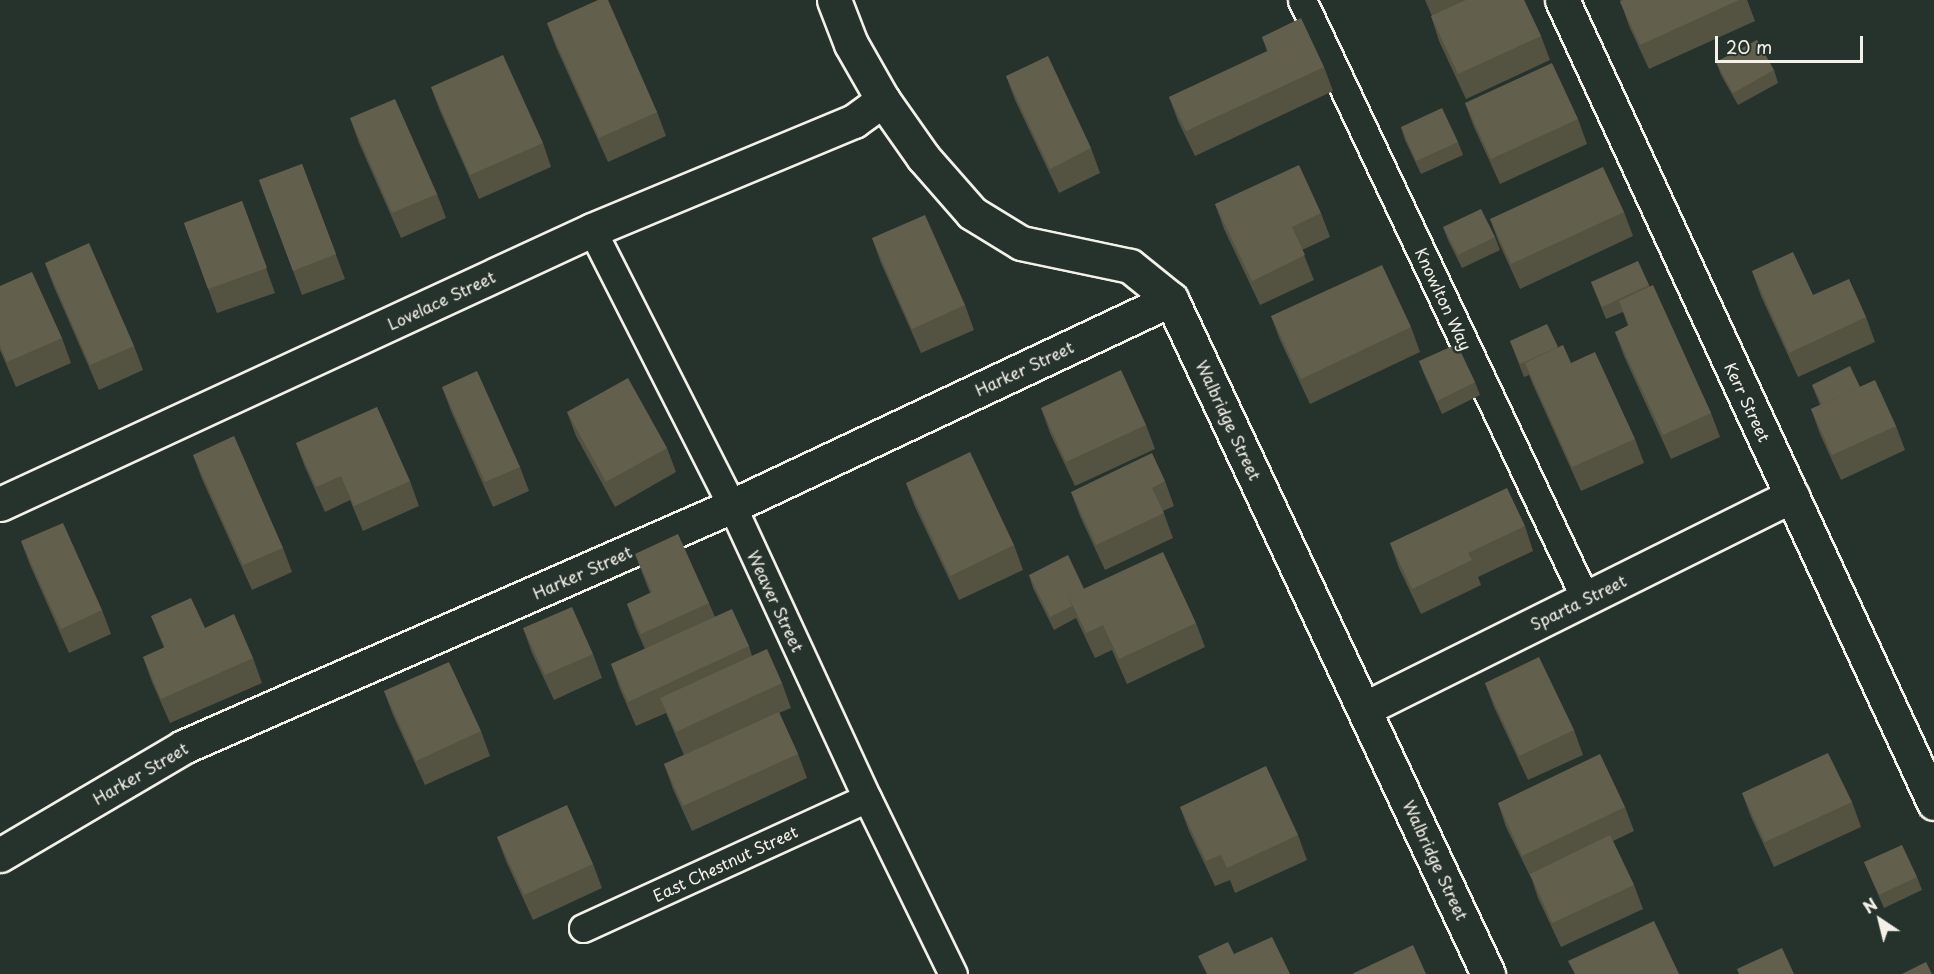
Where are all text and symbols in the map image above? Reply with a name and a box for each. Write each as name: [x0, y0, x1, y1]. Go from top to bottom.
scale bar: [1718, 24, 1866, 62]
text: 20 m: [1726, 33, 1772, 60]
street label: Knowlton Way: [1412, 245, 1476, 353]
street label: Lovelace Street: [384, 267, 498, 333]
street label: Harker Street: [971, 337, 1077, 399]
street label: Walbridge Street: [1193, 357, 1265, 483]
street label: Kerr Street: [1721, 359, 1775, 445]
street label: Harker Street: [529, 541, 635, 603]
street label: Weaver Street: [744, 547, 808, 655]
street label: Sparta Street: [1526, 570, 1630, 634]
street label: Harker Street: [89, 738, 191, 808]
street label: Walbridge Street: [1400, 797, 1472, 923]
street label: East Chestnut Street: [649, 821, 801, 905]
north arrow: [1850, 890, 1910, 950]
text: N: [1858, 892, 1882, 919]

